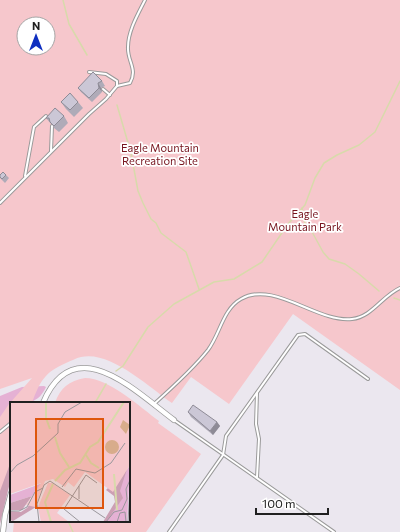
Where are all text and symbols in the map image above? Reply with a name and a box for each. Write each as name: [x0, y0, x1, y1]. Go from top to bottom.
north arrow: [16, 16, 56, 56]
text: N: [32, 19, 40, 32]
park label: Eagle Mountain Recreation Site: [121, 141, 199, 167]
park label: Eagle Mountain Park: [268, 207, 342, 233]
inset map: [10, 402, 130, 522]
scale bar: [256, 490, 328, 516]
text: 100 m: [262, 496, 296, 510]

